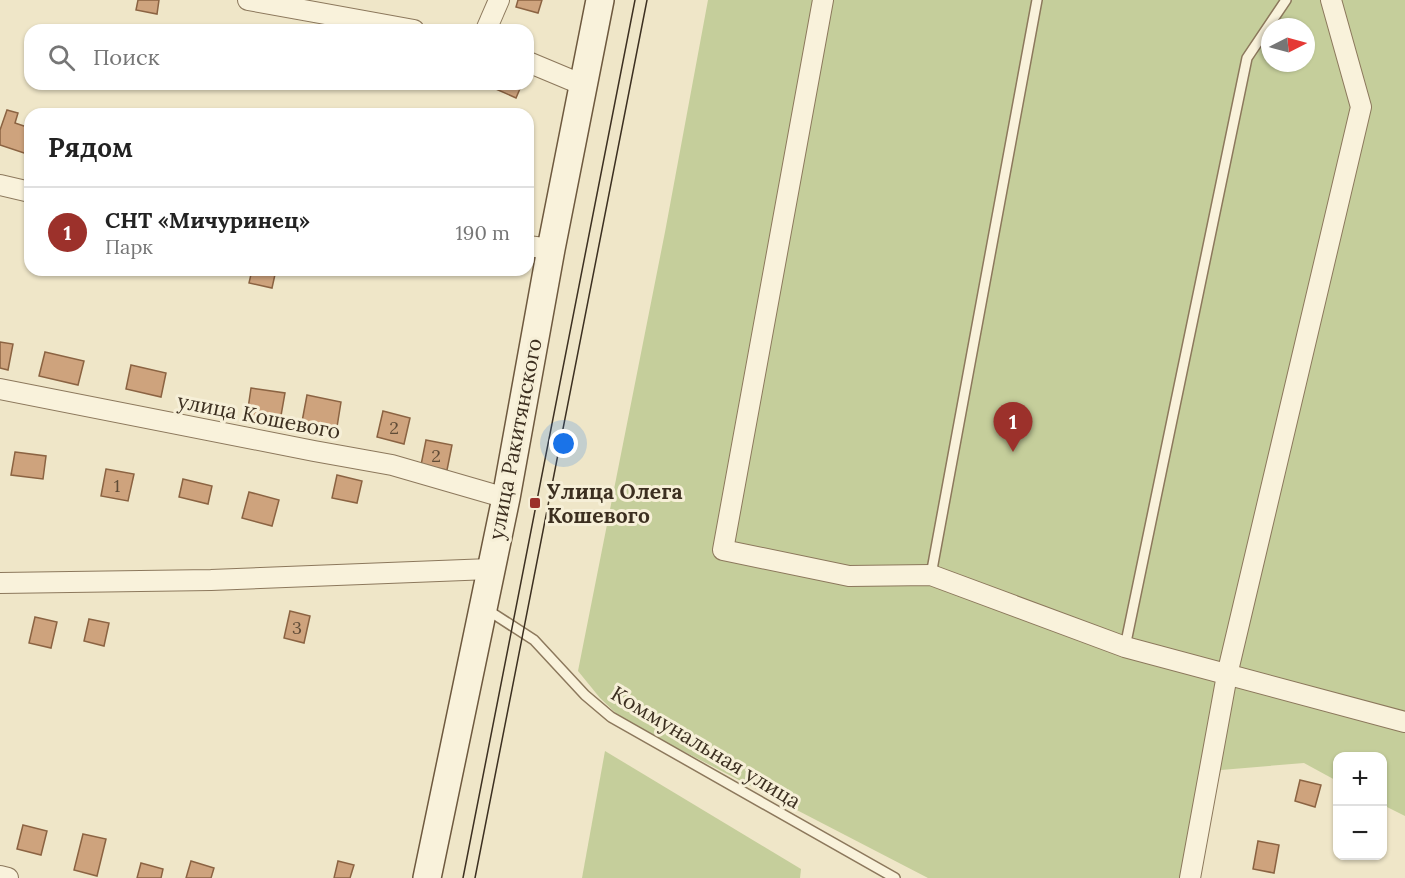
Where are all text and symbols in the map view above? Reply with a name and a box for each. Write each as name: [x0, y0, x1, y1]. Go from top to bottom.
north arrow: [1261, 18, 1315, 72]
search box: [24, 24, 534, 90]
icon: search: [45, 41, 78, 74]
text: Поиск: [93, 43, 159, 71]
text: Рядом: [48, 131, 133, 164]
text: СНТ «Мичуринец»: [105, 206, 310, 234]
text: 1: [63, 220, 72, 245]
text: 190 m: [456, 220, 510, 245]
text: Парк: [105, 234, 153, 259]
street label: улица Ракитянского: [482, 336, 548, 542]
street label: улица Кошевого: [175, 387, 343, 445]
pin: 1: [994, 402, 1032, 452]
house number: 2: [389, 416, 399, 439]
your location: [549, 429, 578, 458]
house number: 2: [431, 444, 441, 467]
house number: 1: [114, 474, 120, 497]
place label: Улица Олега Кошевого: [547, 478, 683, 529]
marker: Улица Олега Кошевого: [528, 496, 542, 510]
house number: 3: [292, 616, 302, 639]
street label: Коммунальная улица: [606, 680, 806, 814]
map controls: [1333, 752, 1387, 860]
button: +: [1333, 752, 1387, 806]
button: −: [1333, 806, 1387, 860]

